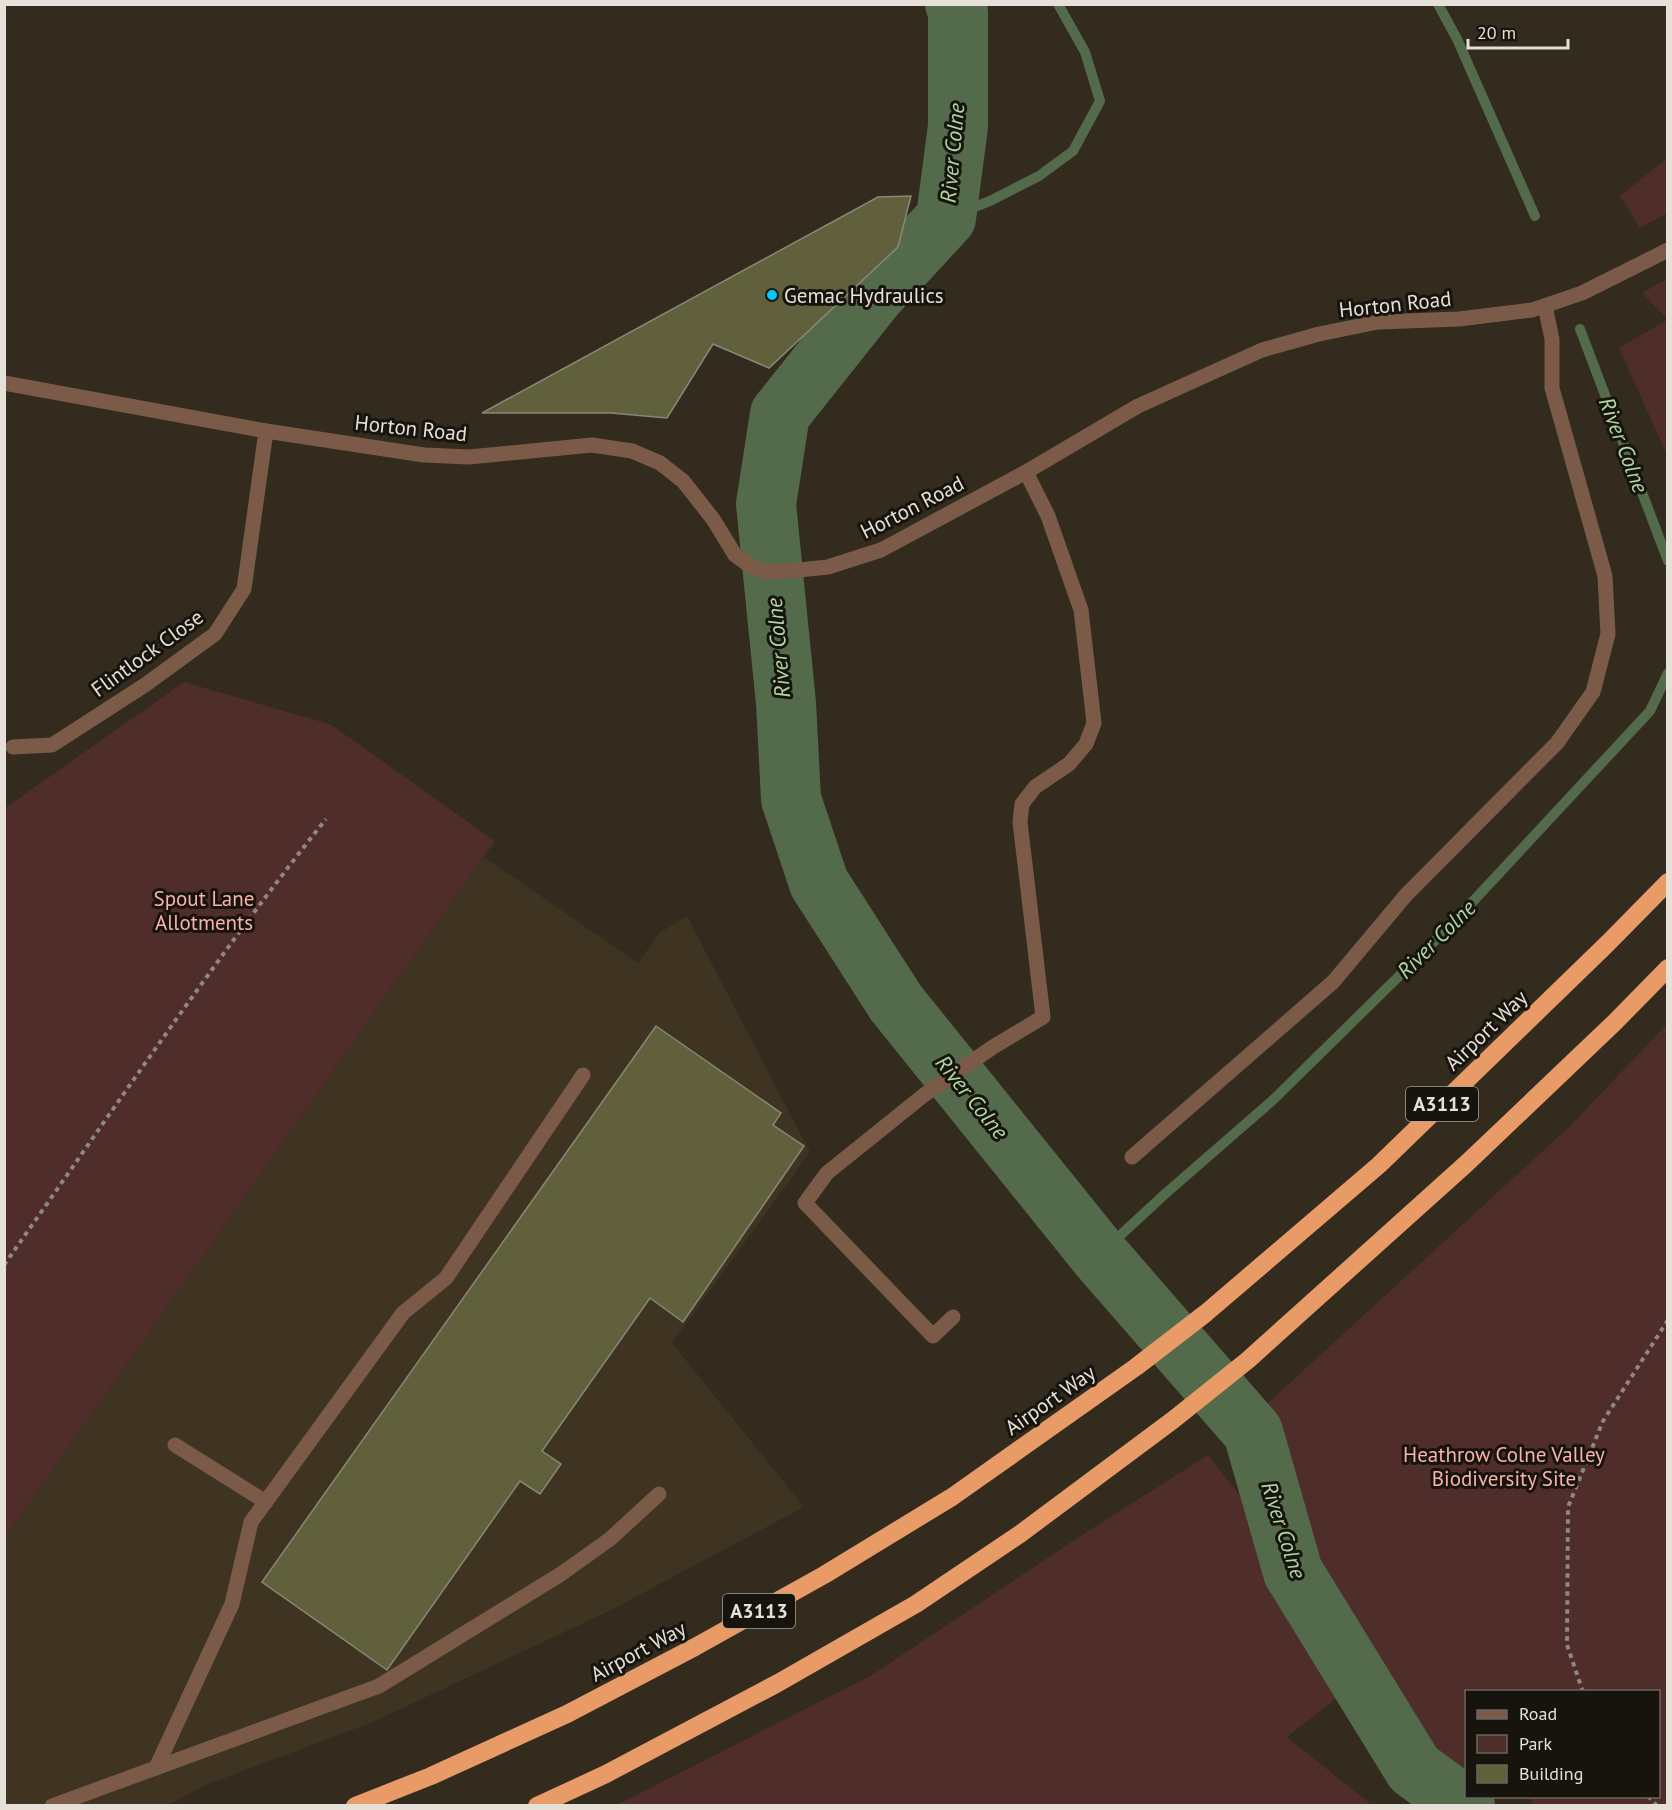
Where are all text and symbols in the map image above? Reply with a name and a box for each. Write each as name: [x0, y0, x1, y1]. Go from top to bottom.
scale bar: [1468, 12, 1568, 50]
text: 20 m: [1477, 21, 1516, 44]
water label: River Colne: [934, 101, 970, 204]
place label: Gemac Hydraulics: [784, 282, 944, 309]
street label: Horton Road: [1337, 285, 1453, 323]
marker: Gemac Hydraulics: [765, 288, 779, 302]
water label: River Colne: [1593, 393, 1655, 498]
street label: Horton Road: [353, 409, 469, 447]
street label: Horton Road: [856, 469, 968, 545]
water label: River Colne: [760, 596, 796, 699]
street label: Flintlock Close: [86, 603, 208, 703]
park label: Spout Lane Allotments: [154, 885, 254, 936]
water label: River Colne: [1391, 893, 1482, 984]
street label: Airport Way: [1439, 984, 1533, 1076]
water label: River Colne: [930, 1049, 1015, 1145]
road number: A3113: [1406, 1087, 1478, 1121]
street label: Airport Way: [999, 1359, 1101, 1441]
park label: Heathrow Colne Valley Biodiversity Site: [1403, 1441, 1605, 1492]
water label: River Colne: [1255, 1478, 1313, 1583]
road number: A3113: [723, 1594, 795, 1628]
street label: Airport Way: [586, 1614, 691, 1687]
legend: [1465, 1690, 1660, 1798]
text: Road: [1519, 1702, 1557, 1725]
text: Park: [1519, 1732, 1552, 1755]
text: Building: [1519, 1762, 1583, 1785]

